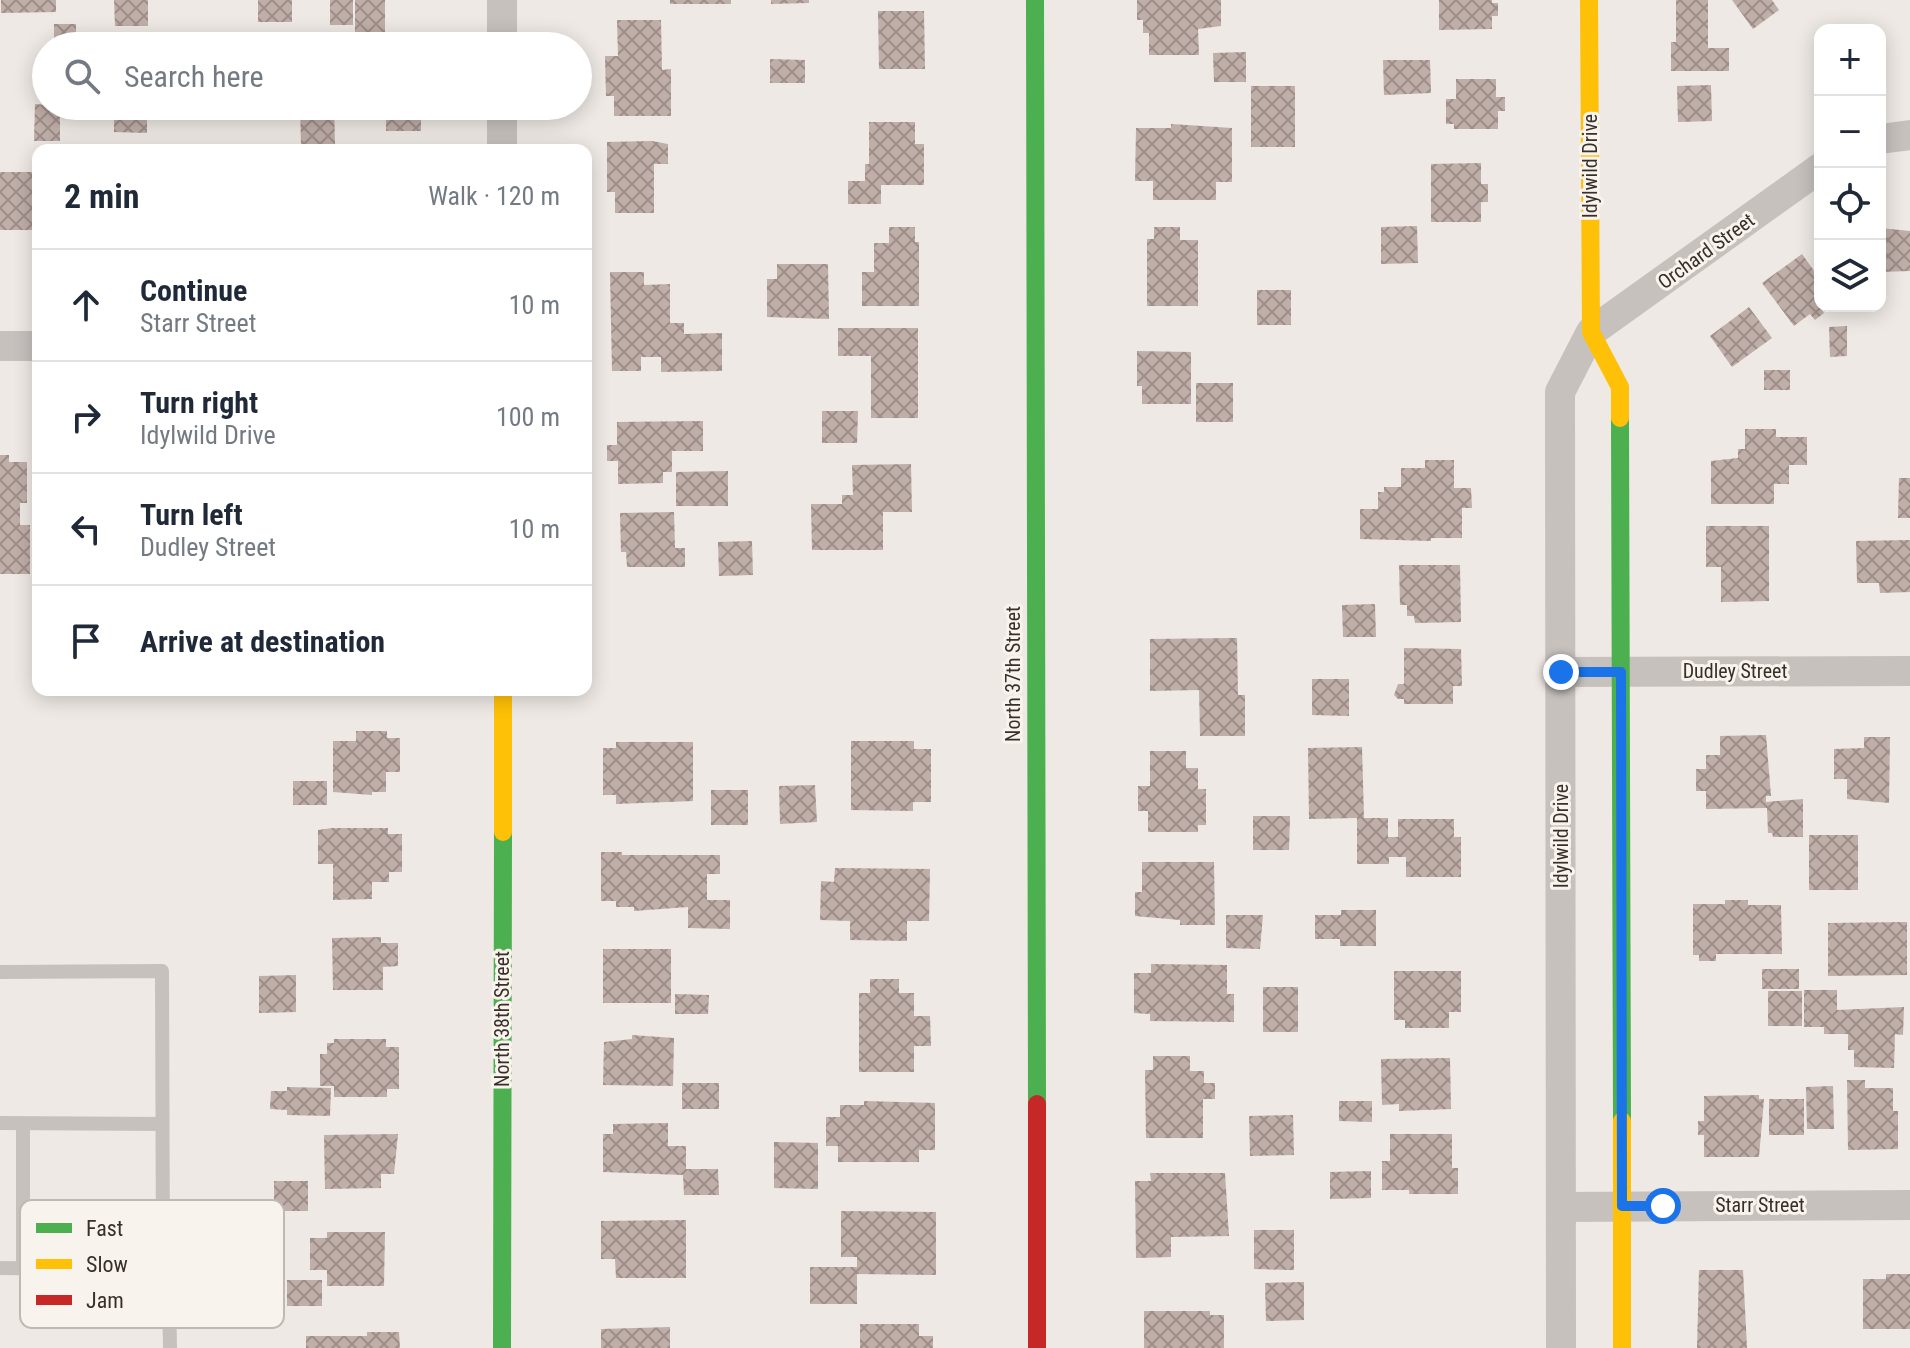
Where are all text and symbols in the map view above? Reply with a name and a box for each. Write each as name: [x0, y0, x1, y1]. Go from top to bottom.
map controls: [1814, 24, 1886, 312]
button: +: [1814, 24, 1886, 96]
search box: [32, 32, 592, 120]
icon: search: [60, 54, 104, 98]
text: Search here: [124, 59, 264, 94]
button: −: [1814, 96, 1886, 168]
street label: Idylwild Drive: [1578, 114, 1602, 218]
button: locate: [1814, 168, 1886, 240]
text: 2 min: [64, 176, 140, 216]
text: Walk · 120 m: [428, 181, 560, 211]
street label: Orchard Street: [1653, 208, 1759, 294]
button: layers: [1814, 240, 1886, 312]
text: Continue: [140, 273, 247, 308]
icon: ahead: [64, 283, 108, 327]
text: 10 m: [509, 290, 560, 320]
text: Starr Street: [140, 308, 256, 338]
text: Turn right: [140, 385, 258, 420]
icon: right: [64, 395, 108, 439]
text: 100 m: [496, 402, 560, 432]
text: Idylwild Drive: [140, 420, 276, 450]
text: Turn left: [140, 497, 243, 532]
icon: left: [64, 507, 108, 551]
text: 10 m: [509, 514, 560, 544]
text: Dudley Street: [140, 532, 276, 562]
street label: North 37th Street: [1001, 606, 1025, 742]
icon: arrive: [64, 619, 108, 663]
text: Arrive at destination: [140, 624, 385, 659]
route end: [1543, 654, 1579, 690]
street label: Dudley Street: [1683, 659, 1787, 683]
street label: Idylwild Drive: [1549, 784, 1573, 888]
street label: North 38th Street: [490, 951, 514, 1087]
route start: [1645, 1188, 1681, 1224]
street label: Starr Street: [1715, 1193, 1805, 1217]
legend: [20, 1200, 284, 1328]
text: Fast: [86, 1216, 123, 1241]
text: Slow: [86, 1252, 128, 1277]
text: Jam: [86, 1288, 124, 1313]

